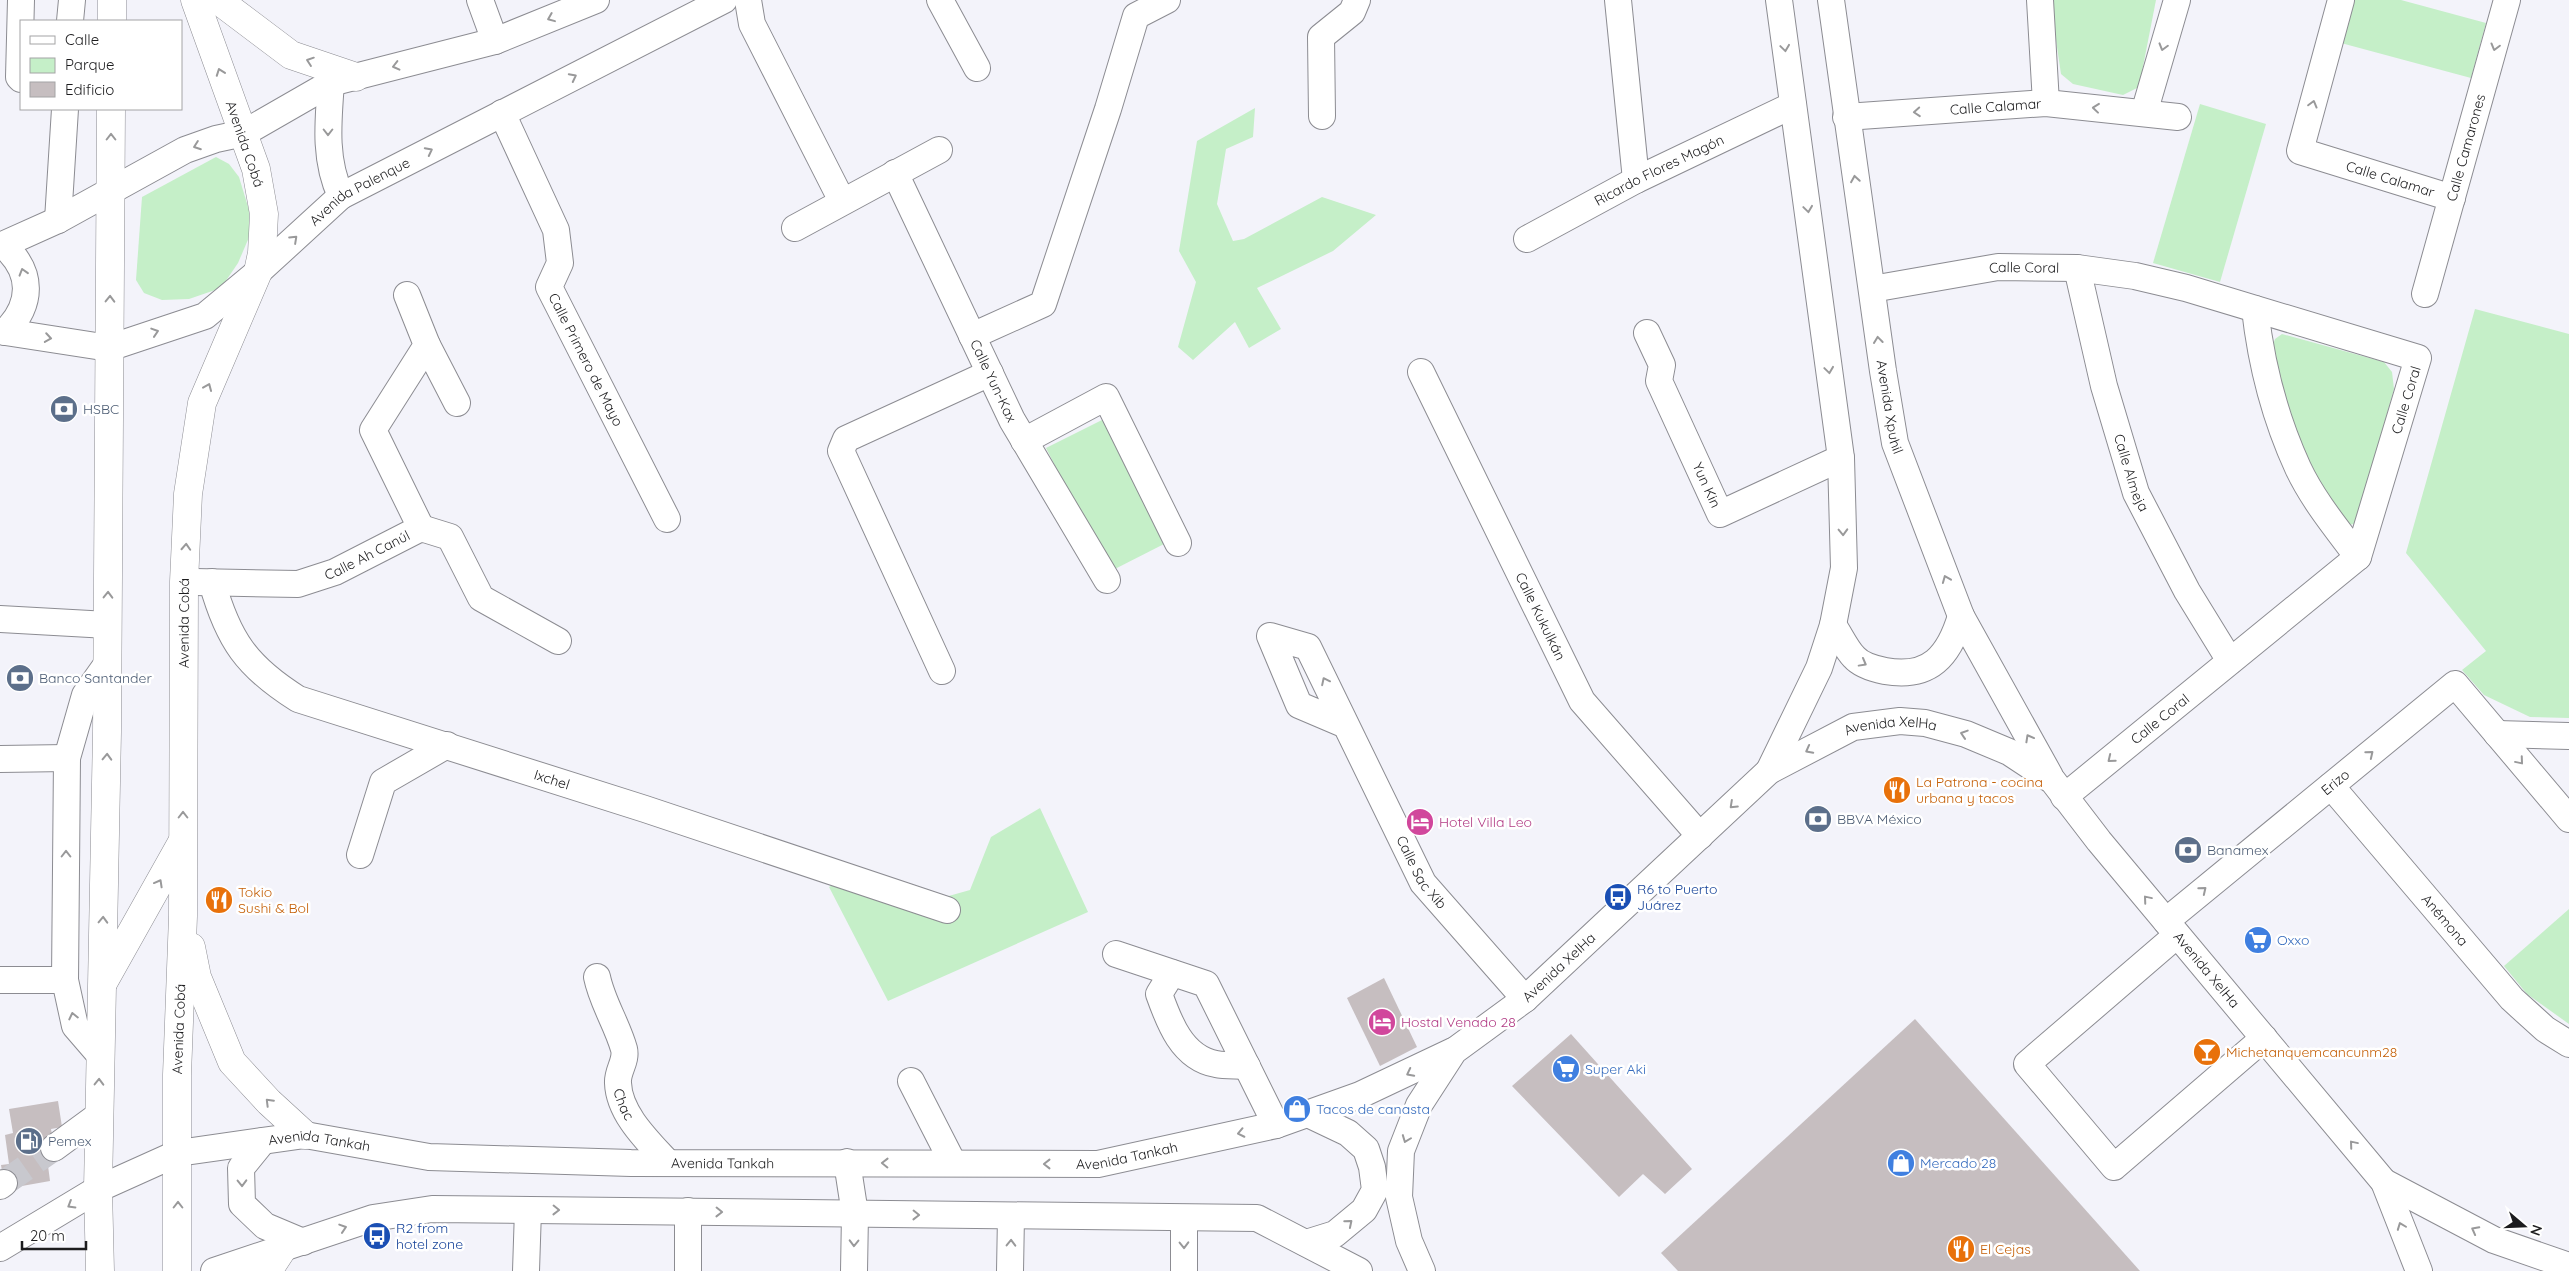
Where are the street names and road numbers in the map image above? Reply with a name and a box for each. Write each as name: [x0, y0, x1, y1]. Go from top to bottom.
street label: Calle Camarones: [2442, 92, 2489, 203]
street label: Calle Calamar: [1949, 94, 2043, 119]
street label: Avenida Cobá: [222, 98, 268, 190]
street label: Ricardo Flores Magón: [1591, 130, 1727, 210]
street label: Avenida Palenque: [305, 153, 413, 230]
street label: Calle Calamar: [2344, 157, 2437, 201]
street label: Calle Coral: [1988, 258, 2059, 277]
street label: Calle Primero de Mayo: [545, 290, 627, 429]
street label: Calle Yun-Kax: [966, 337, 1021, 425]
street label: Avenida Xpuhil: [1873, 359, 1907, 456]
street label: Calle Coral: [2387, 364, 2425, 436]
street label: Calle Almeja: [2110, 432, 2153, 515]
street label: Yun Kin: [1689, 459, 1725, 511]
street label: Calle Ah Canúl: [322, 526, 413, 584]
street label: Calle Kukulkán: [1511, 569, 1570, 663]
street label: Avenida Cobá: [175, 578, 193, 668]
street label: Calle Coral: [2127, 690, 2193, 748]
street label: Avenida XelHa: [1841, 712, 1939, 739]
street label: Ixchel: [532, 765, 572, 794]
street label: Erizo: [2317, 765, 2353, 799]
street label: Calle Sac Xib: [1392, 833, 1451, 913]
street label: Anémona: [2418, 890, 2472, 950]
street label: Avenida XelHa: [2170, 928, 2244, 1012]
street label: Avenida XelHa: [1518, 929, 1599, 1006]
street label: Avenida Cobá: [168, 984, 189, 1075]
street label: Chac: [610, 1087, 638, 1124]
street label: Avenida Tankah: [267, 1126, 372, 1155]
street label: Avenida Tankah: [1076, 1138, 1179, 1173]
street label: Avenida Tankah: [671, 1154, 774, 1172]

